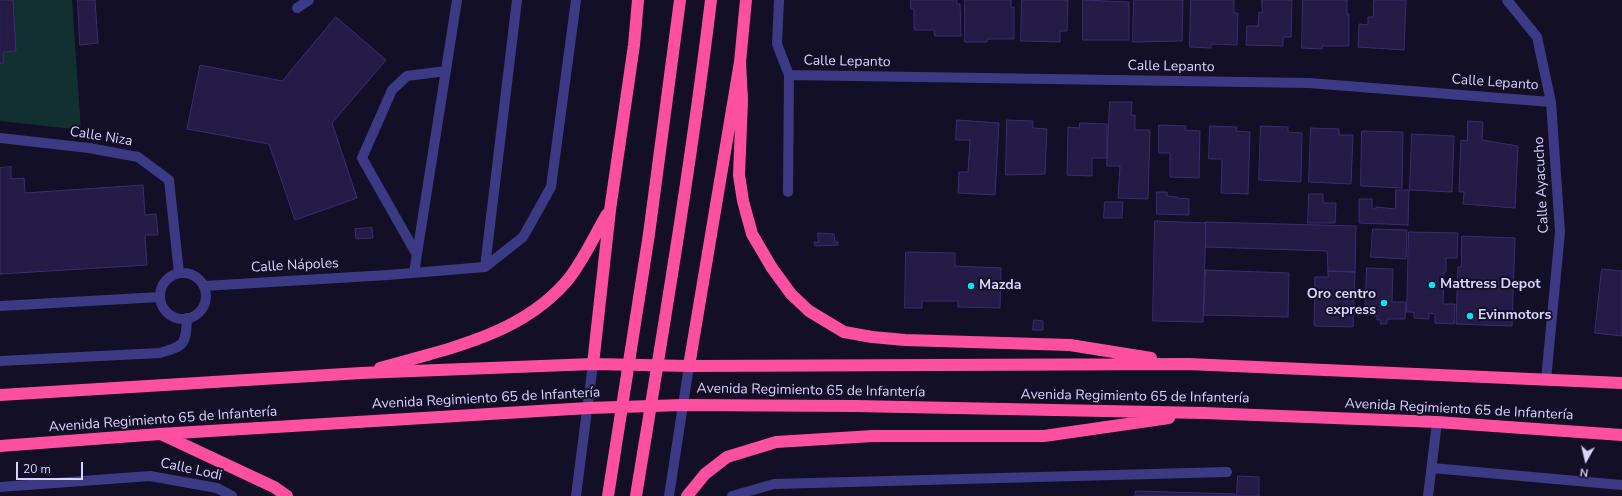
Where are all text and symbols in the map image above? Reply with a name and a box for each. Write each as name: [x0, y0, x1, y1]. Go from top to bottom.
street label: Calle Lepanto: [803, 53, 891, 71]
street label: Calle Lepanto: [1127, 58, 1215, 76]
street label: Calle Lepanto: [1451, 72, 1539, 94]
street label: Calle Niza: [68, 124, 134, 150]
street label: Calle Ayacucho: [1531, 136, 1553, 234]
street label: Calle Nápoles: [251, 255, 339, 277]
place label: Mattress Depot: [1440, 277, 1541, 293]
place label: Mazda: [979, 278, 1021, 294]
marker: Mattress Depot: [1427, 280, 1437, 290]
marker: Mazda: [966, 281, 976, 291]
place label: Oro centro express: [1307, 287, 1376, 320]
marker: Oro centro express: [1379, 298, 1389, 308]
place label: Evinmotors: [1478, 308, 1551, 324]
marker: Evinmotors: [1465, 311, 1475, 321]
street label: Avenida Regimiento 65 de Infantería: [696, 381, 926, 401]
street label: Avenida Regimiento 65 de Infantería: [371, 385, 601, 413]
street label: Avenida Regimiento 65 de Infantería: [1020, 387, 1250, 407]
street label: Avenida Regimiento 65 de Infantería: [1344, 396, 1574, 424]
street label: Avenida Regimiento 65 de Infantería: [48, 404, 278, 436]
north arrow: [1566, 440, 1606, 480]
scale bar: [18, 454, 85, 480]
street label: Calle Lodi: [159, 455, 223, 485]
text: 20 m: [23, 461, 51, 477]
text: N: [1579, 464, 1589, 480]

